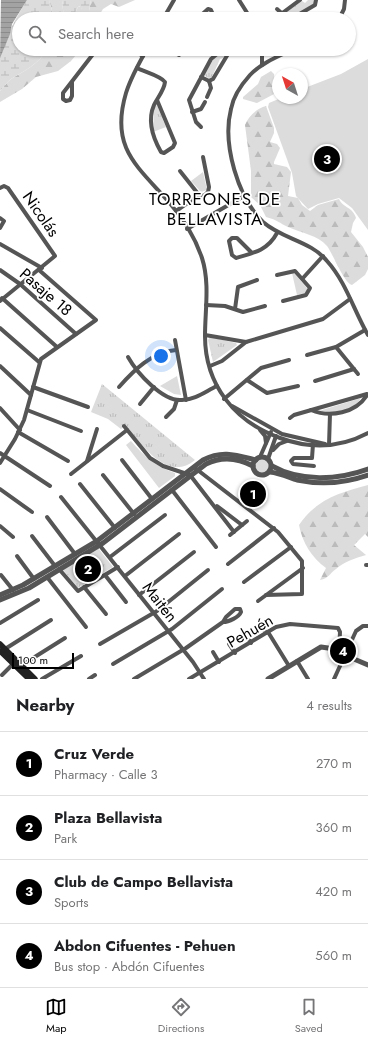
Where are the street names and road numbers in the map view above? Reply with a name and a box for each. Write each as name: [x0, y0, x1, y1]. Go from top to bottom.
street label: Nicolás: [17, 187, 65, 241]
street label: Pasaje 18: [15, 263, 77, 321]
street label: Maitén: [137, 577, 183, 627]
street label: Pehuén: [223, 609, 277, 653]

